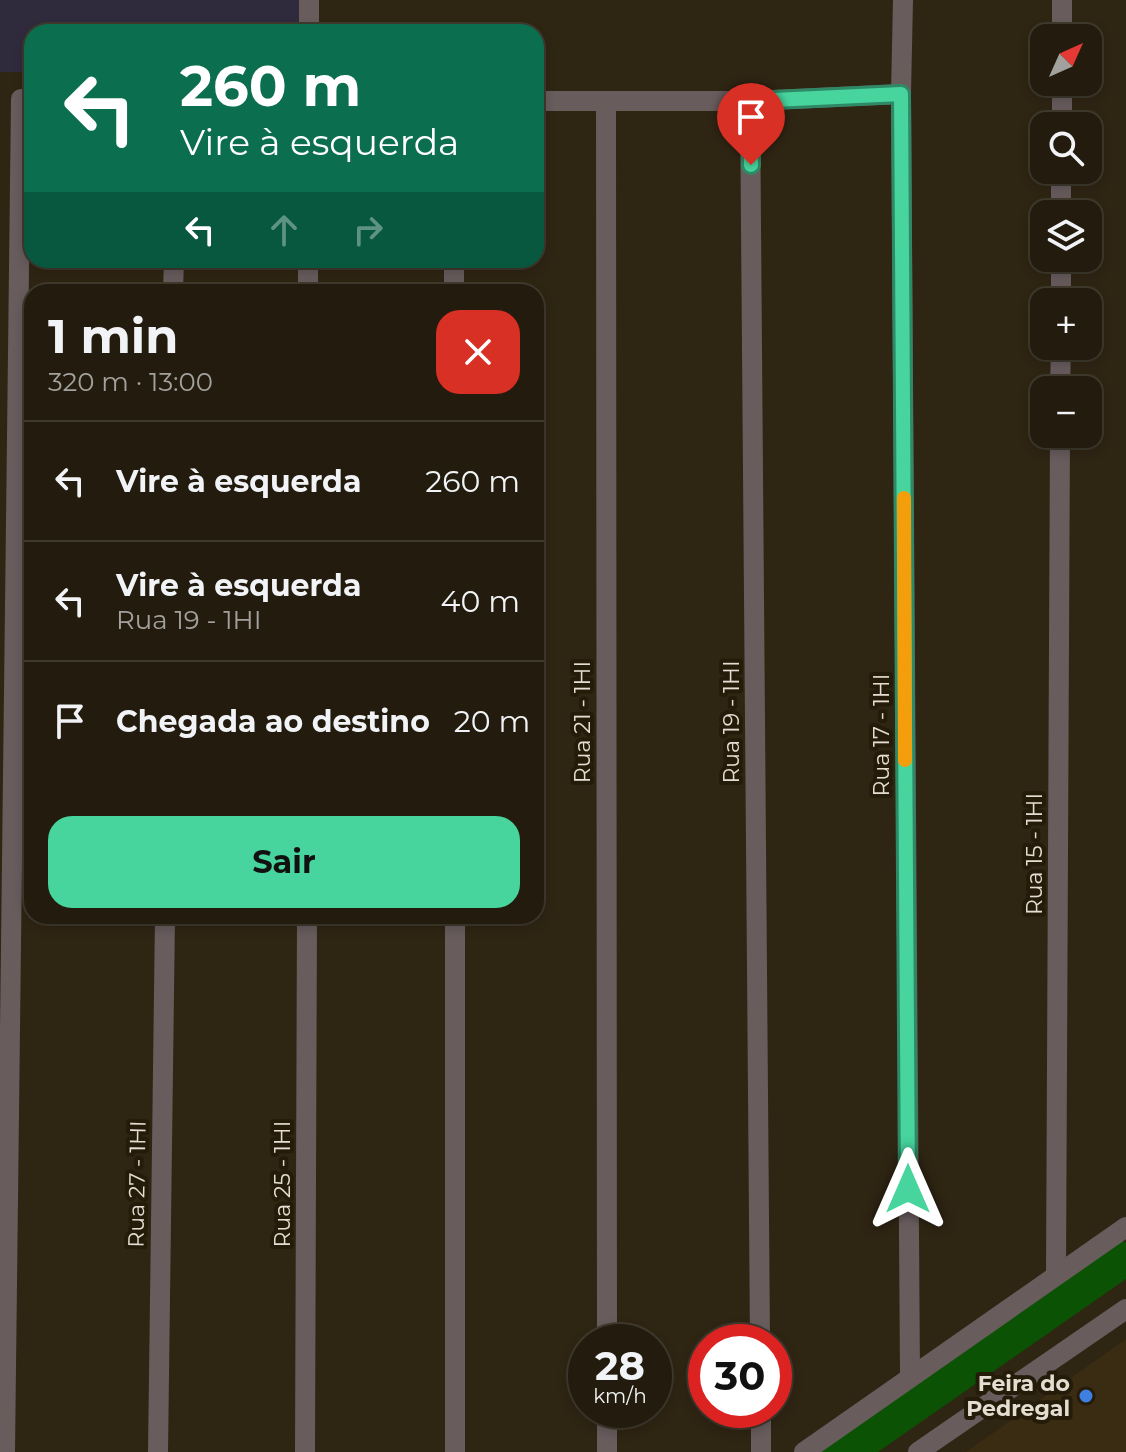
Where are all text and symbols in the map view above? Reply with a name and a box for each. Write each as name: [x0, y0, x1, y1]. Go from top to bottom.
north arrow: [1030, 24, 1102, 96]
map controls: [1030, 24, 1102, 448]
text: 260 m: [180, 52, 361, 120]
icon: left: [48, 56, 152, 160]
pin: [717, 83, 785, 165]
icon: arrive: [729, 95, 773, 139]
button: search: [1030, 112, 1102, 184]
text: Vire à esquerda: [180, 120, 459, 164]
button: layers: [1030, 200, 1102, 272]
icon: left: [178, 208, 222, 252]
icon: ahead: [262, 208, 306, 252]
icon: right: [346, 208, 390, 252]
button: +: [1030, 288, 1102, 360]
text: 1 min: [48, 307, 178, 365]
button: close: [436, 310, 520, 394]
text: 320 m · 13:00: [48, 366, 213, 398]
button: −: [1030, 376, 1102, 448]
icon: left: [48, 459, 92, 503]
text: Vire à esquerda: [116, 463, 361, 500]
text: 260 m: [425, 463, 520, 500]
text: Vire à esquerda: [116, 567, 361, 604]
icon: left: [48, 579, 92, 623]
text: 40 m: [441, 583, 520, 620]
text: Rua 19 - 1HI: [116, 604, 262, 636]
street label: Rua 19 - 1HI: [718, 660, 745, 784]
street label: Rua 21 - 1HI: [569, 661, 596, 783]
street label: Rua 17 - 1HI: [868, 674, 895, 796]
icon: arrive: [48, 699, 92, 743]
text: Chegada ao destino: [116, 703, 430, 740]
text: 20 m: [454, 703, 530, 740]
street label: Rua 15 - 1HI: [1021, 793, 1048, 915]
button: Sair: [48, 816, 520, 908]
street label: Rua 27 - 1HI: [122, 1120, 152, 1248]
street label: Rua 25 - 1HI: [269, 1121, 296, 1247]
position arrow: [866, 1147, 950, 1231]
speed limit sign: 30: [688, 1324, 792, 1428]
text: 28: [595, 1341, 645, 1390]
place label: Feira do Pedregal: [966, 1370, 1070, 1422]
text: km/h: [593, 1384, 647, 1408]
marker: Feira do Pedregal: [1077, 1387, 1095, 1405]

